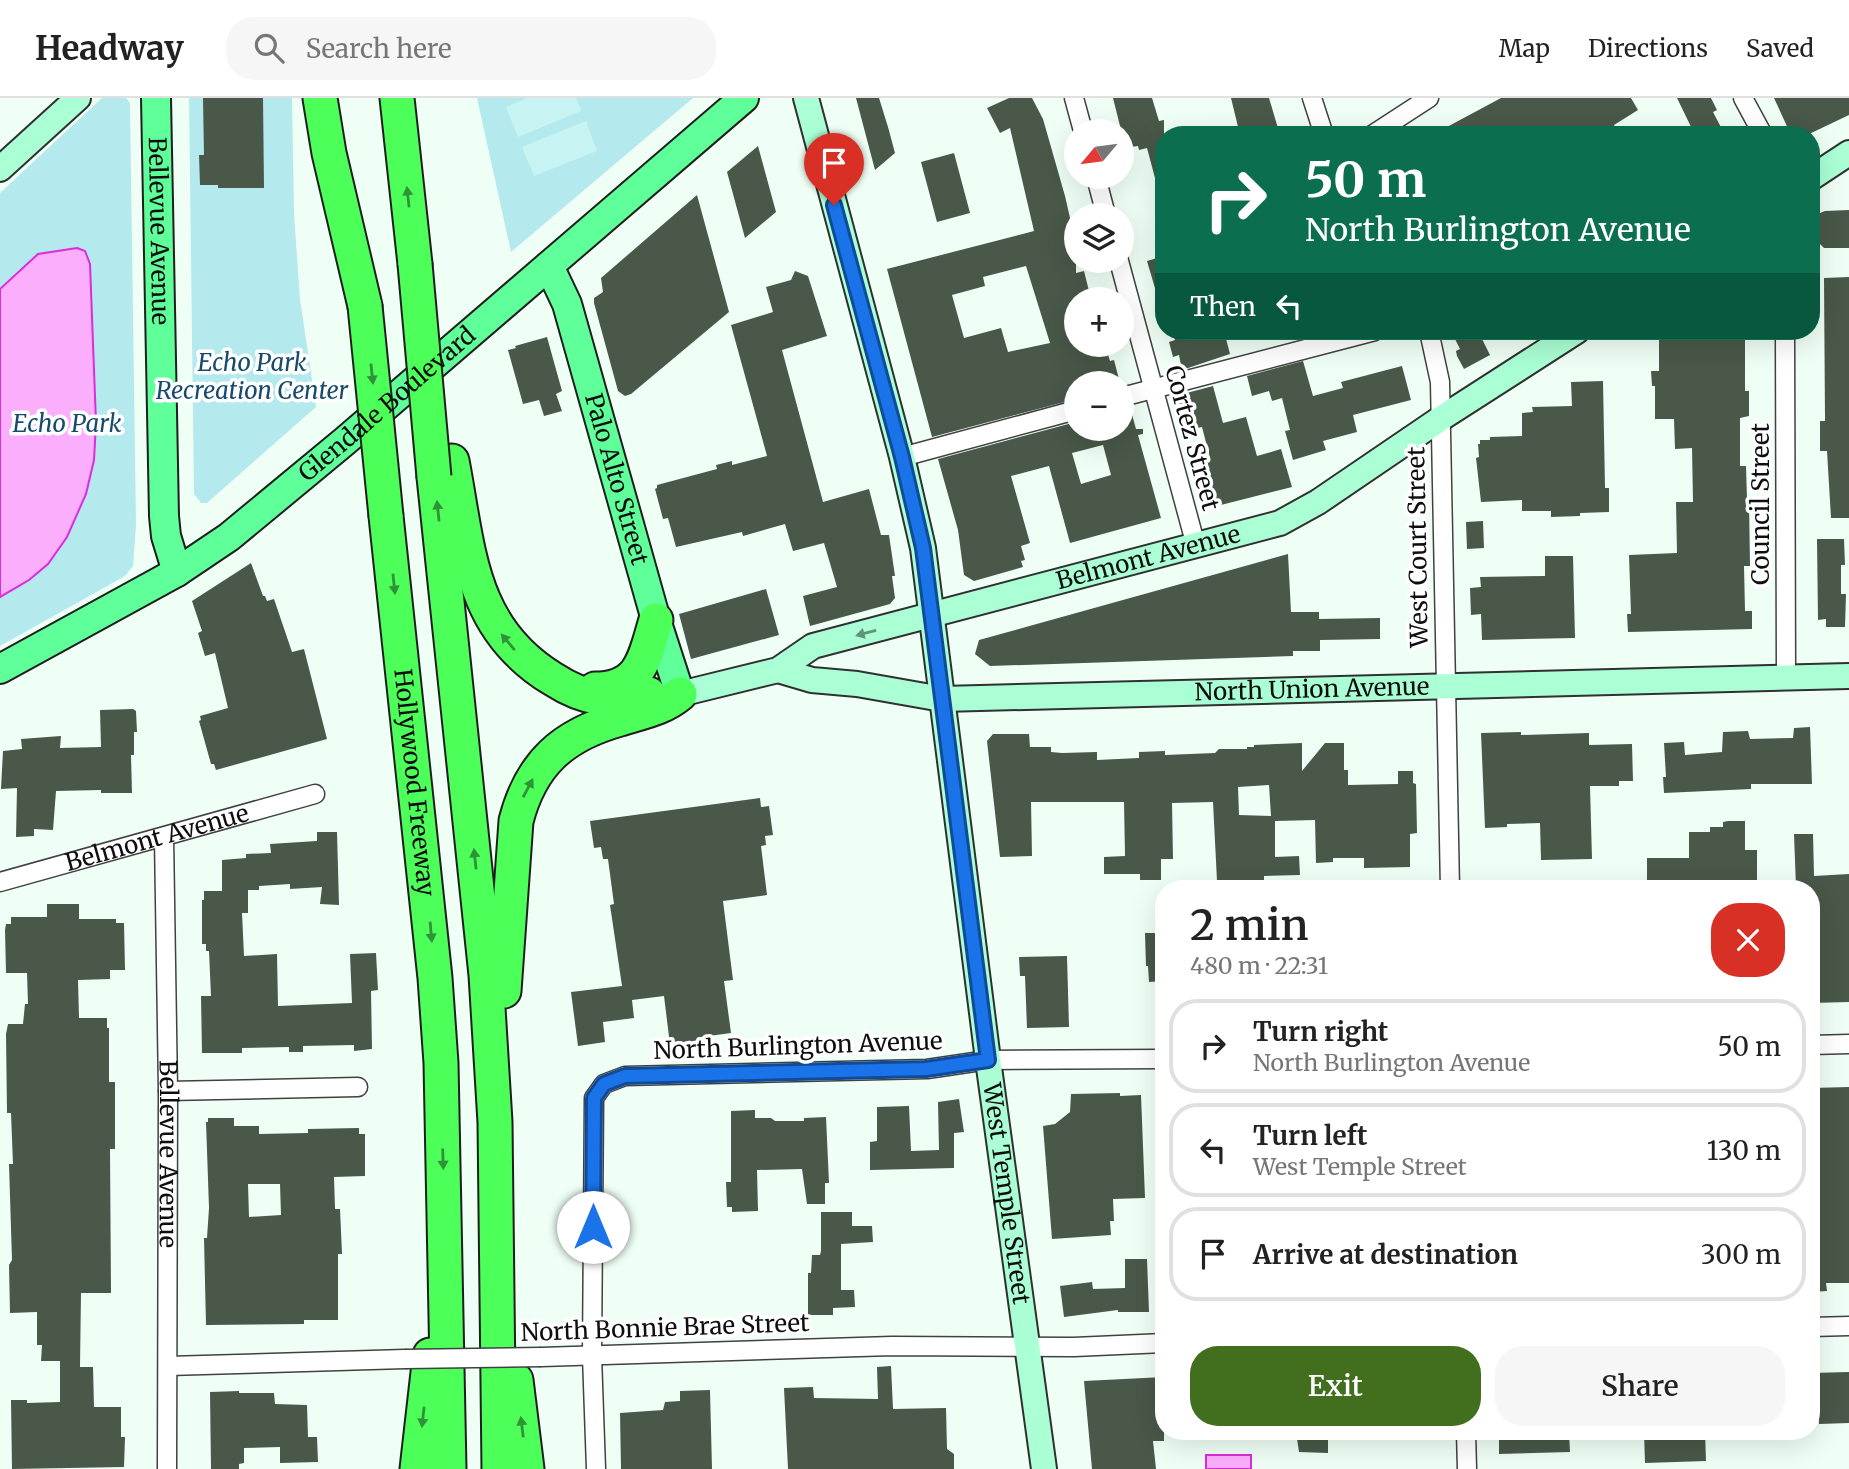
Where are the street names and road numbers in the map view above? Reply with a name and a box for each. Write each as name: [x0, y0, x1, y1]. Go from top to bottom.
street label: Bellevue Avenue: [142, 137, 176, 325]
street label: Glendale Boulevard: [292, 320, 482, 488]
street label: Cortez Street: [1158, 362, 1227, 514]
street label: Palo Alto Street: [578, 390, 656, 569]
street label: Council Street: [1745, 422, 1776, 585]
street label: West Court Street: [1400, 446, 1435, 649]
street label: Belmont Avenue: [1053, 518, 1244, 596]
street label: Hollywood Freeway: [387, 667, 442, 898]
street label: North Union Avenue: [1194, 671, 1430, 708]
street label: Belmont Avenue: [62, 797, 252, 878]
street label: North Burlington Avenue: [653, 1025, 943, 1066]
street label: Bellevue Avenue: [153, 1060, 184, 1248]
street label: West Temple Street: [976, 1080, 1037, 1307]
street label: North Bonnie Brae Street: [520, 1307, 810, 1348]

